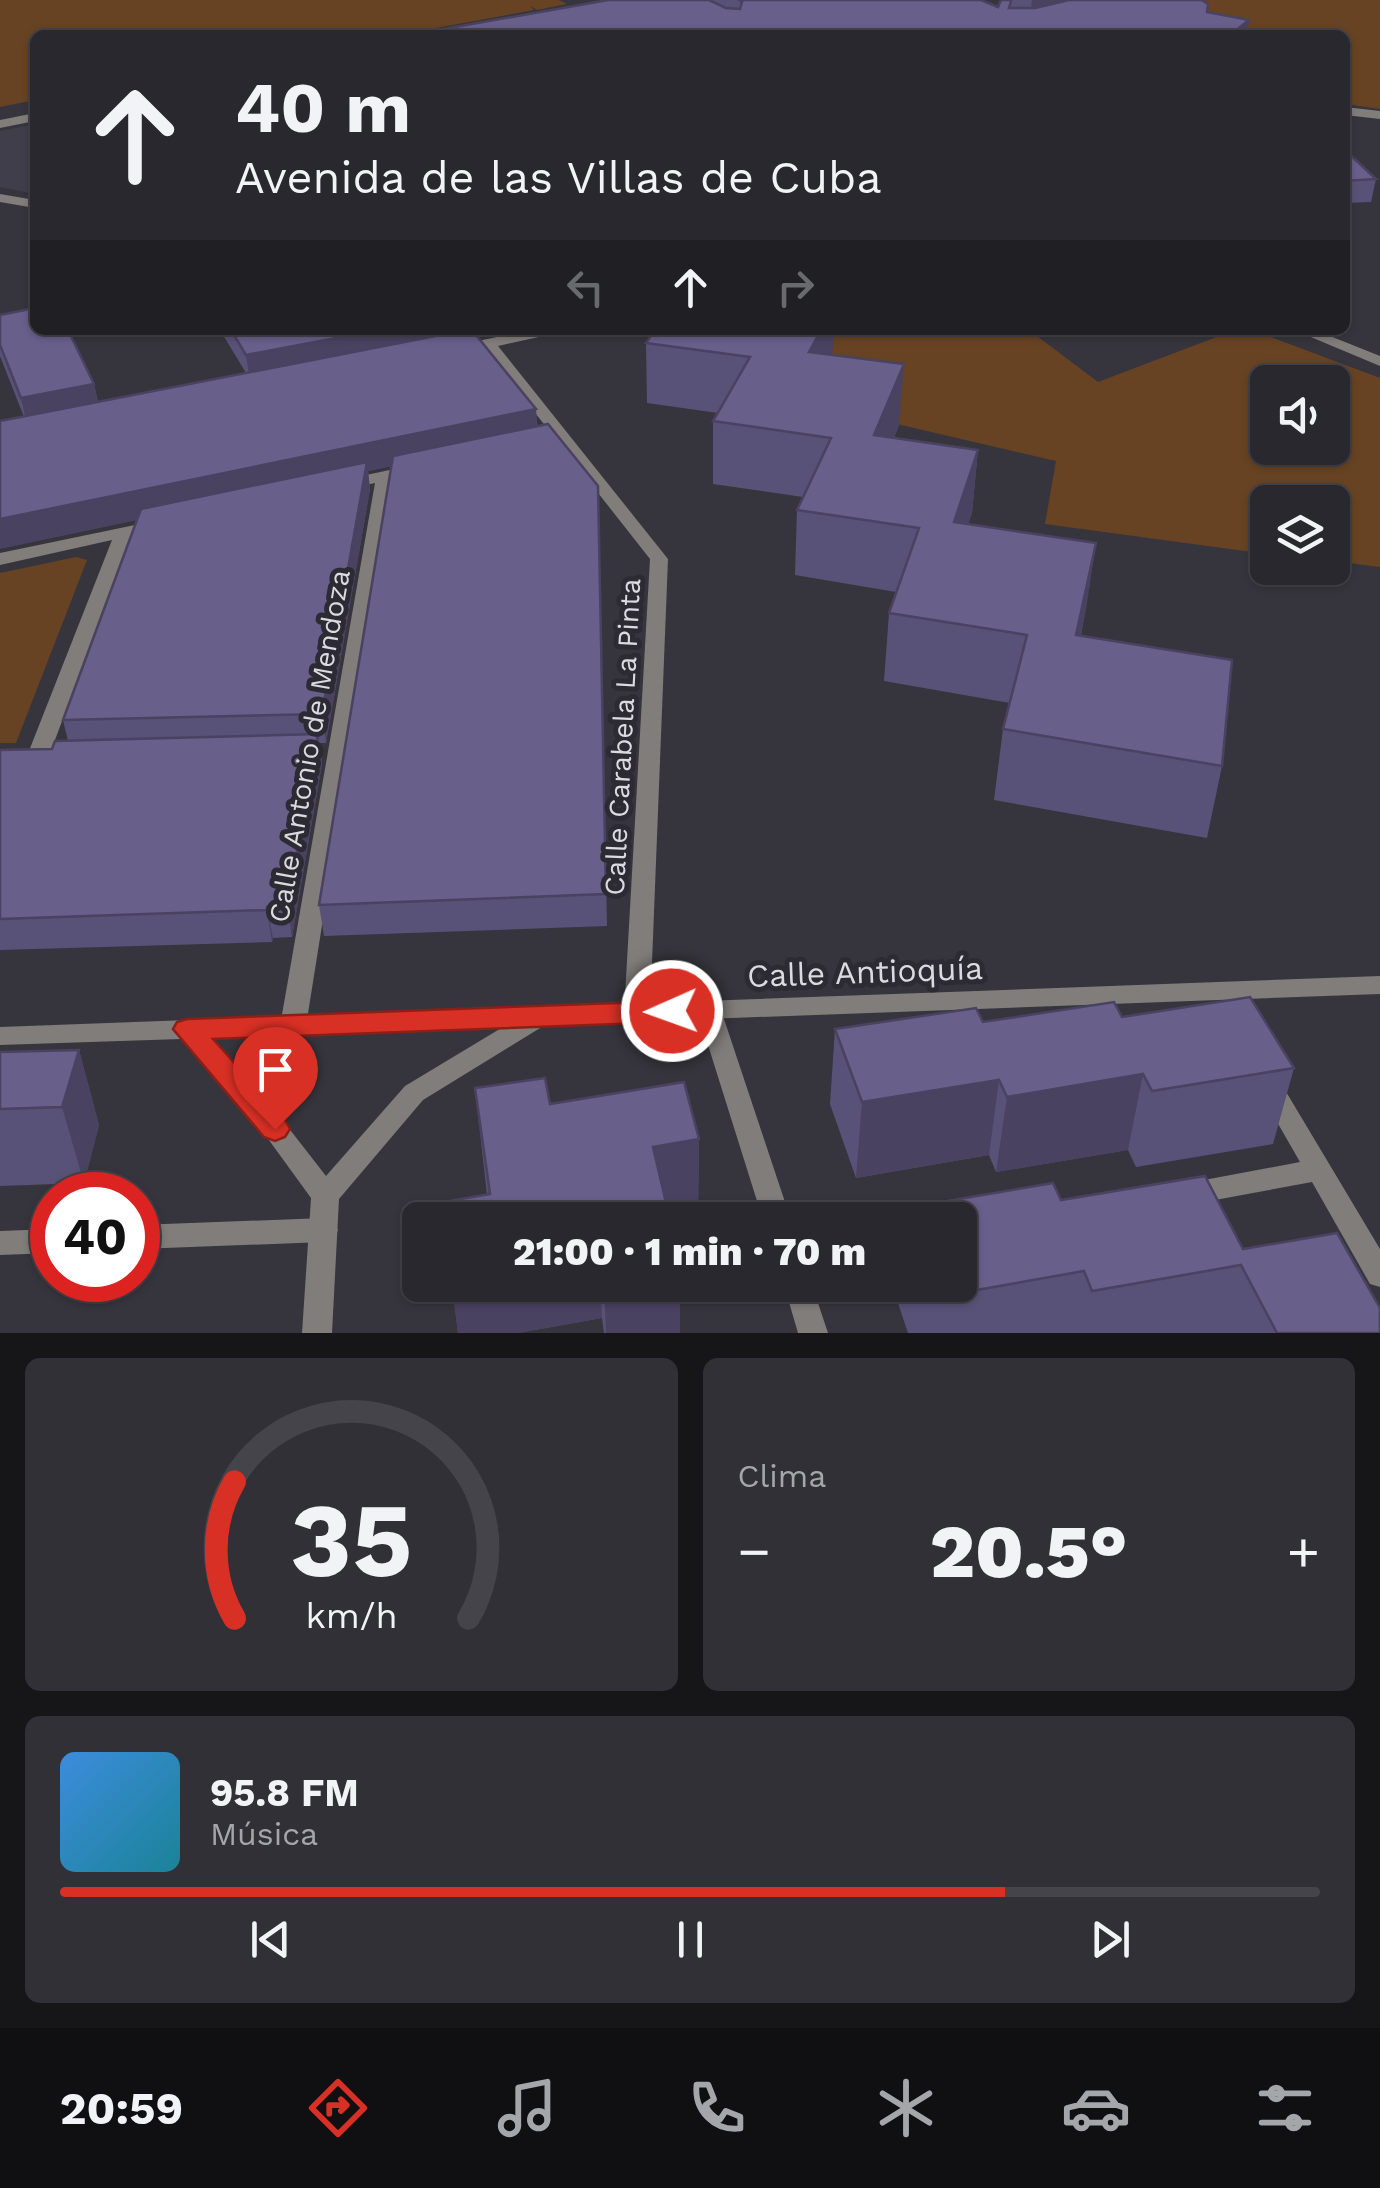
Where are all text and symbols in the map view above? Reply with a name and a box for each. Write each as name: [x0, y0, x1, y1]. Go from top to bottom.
text: 40 m: [235, 67, 411, 149]
icon: ahead: [70, 70, 200, 200]
text: Avenida de las Villas de Cuba: [235, 151, 882, 204]
icon: left: [558, 260, 613, 315]
icon: ahead: [663, 260, 718, 315]
icon: right: [768, 260, 823, 315]
map controls: [1250, 365, 1350, 585]
button: sound: [1250, 365, 1350, 465]
button: layers: [1250, 485, 1350, 585]
street label: Calle Antonio de Mendoza: [262, 567, 357, 925]
street label: Calle Carabela La Pinta: [598, 577, 647, 896]
street label: Calle Antioquía: [746, 949, 984, 995]
position arrow: [620, 959, 724, 1063]
pin: [233, 1027, 318, 1130]
icon: arrive: [248, 1042, 303, 1097]
speed limit sign: 40: [30, 1172, 160, 1302]
text: 21:00 · 1 min · 70 m: [513, 1230, 866, 1274]
text: Clima: [738, 1457, 826, 1495]
text: 35: [290, 1479, 412, 1601]
text: 20.5°: [930, 1507, 1128, 1595]
text: −: [738, 1519, 771, 1583]
text: +: [1287, 1519, 1320, 1583]
text: km/h: [305, 1595, 397, 1637]
text: 95.8 FM: [210, 1771, 359, 1815]
text: Música: [210, 1815, 318, 1853]
icon: previous: [243, 1912, 298, 1967]
icon: pause: [663, 1912, 718, 1967]
icon: next: [1083, 1912, 1138, 1967]
icon: directions: [303, 2073, 373, 2143]
icon: music: [492, 2073, 562, 2143]
icon: phone: [682, 2073, 752, 2143]
icon: climate: [871, 2073, 941, 2143]
icon: car: [1061, 2073, 1131, 2143]
icon: filters: [1250, 2073, 1320, 2143]
text: 20:59: [60, 2082, 183, 2135]

